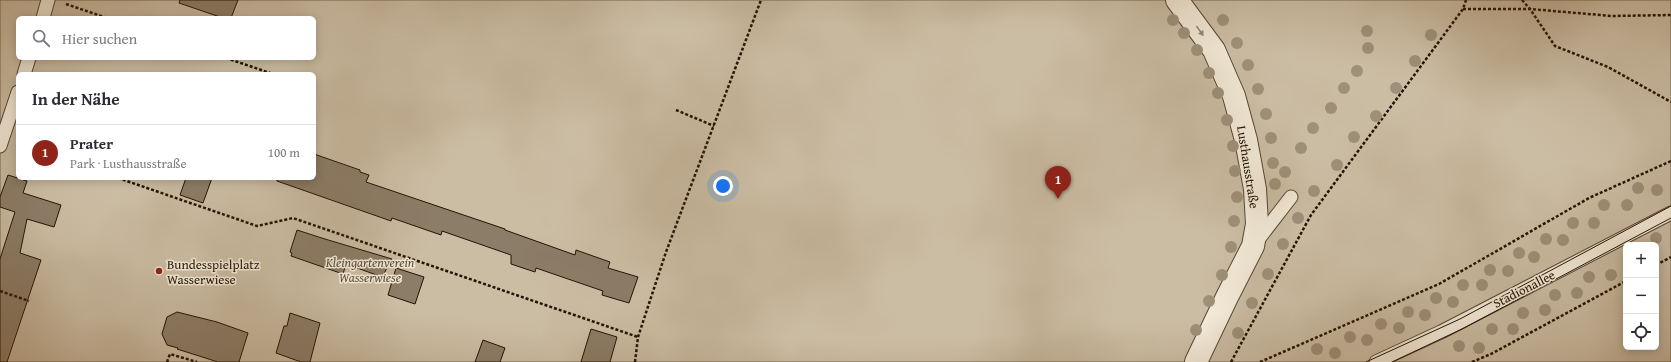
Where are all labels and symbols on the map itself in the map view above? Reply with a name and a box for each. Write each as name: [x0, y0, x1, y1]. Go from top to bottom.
one-way arrow: [1196, 26, 1204, 36]
street label: Lusthausstraße: [1232, 124, 1264, 210]
pin: 1: [1045, 166, 1071, 199]
your location: [713, 176, 733, 196]
park label: Kleingartenverein Wasserwiese: [325, 253, 415, 287]
place label: Bundesspielplatz Wasserwiese: [167, 255, 260, 289]
street label: Stadionallee: [1490, 265, 1558, 313]
marker: Bundesspielplatz Wasserwiese: [154, 266, 164, 276]

